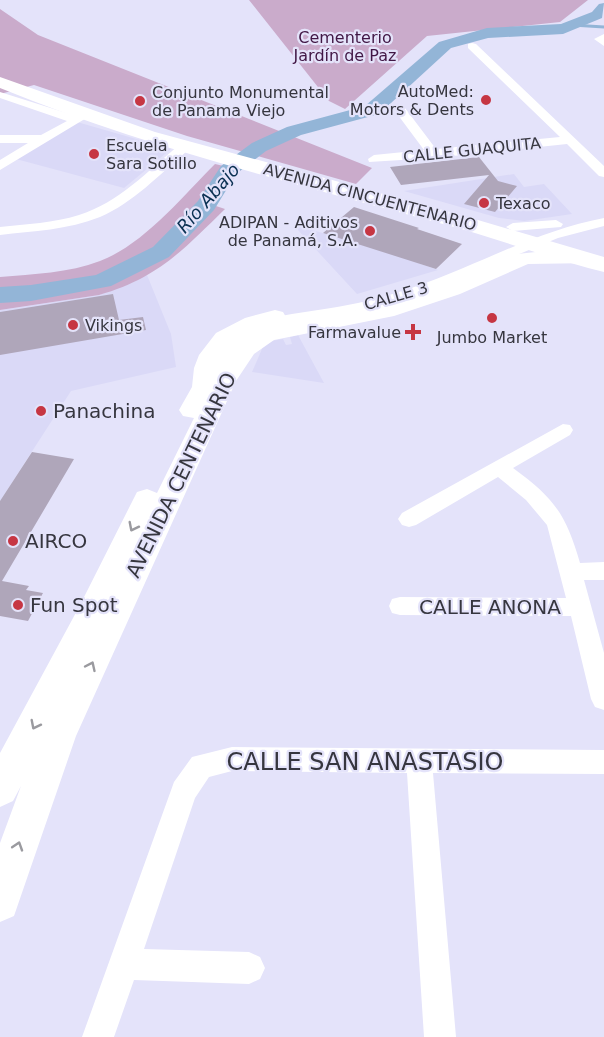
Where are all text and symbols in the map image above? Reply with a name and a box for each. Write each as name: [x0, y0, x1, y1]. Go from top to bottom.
park label: Cementerio Jardín de Paz: [293, 28, 396, 65]
place label: AutoMed: Motors & Dents: [350, 82, 474, 119]
place label: Conjunto Monumental de Panama Viejo: [152, 83, 329, 120]
marker: AutoMed: Motors & Dents: [479, 93, 493, 107]
marker: Conjunto Monumental de Panama Viejo: [133, 94, 147, 108]
street label: CALLE GUAQUITA: [402, 133, 542, 167]
place label: Escuela Sara Sotillo: [106, 136, 197, 173]
marker: Escuela Sara Sotillo: [87, 147, 101, 161]
water label: Río Abajo: [172, 159, 244, 237]
street label: AVENIDA CINCUENTENARIO: [261, 159, 479, 235]
place label: Texaco: [495, 194, 550, 213]
marker: Texaco: [477, 196, 491, 210]
place label: ADIPAN - Aditivos de Panamá, S.A.: [219, 213, 358, 250]
marker: ADIPAN - Aditivos de Panamá, S.A.: [363, 224, 377, 238]
street label: CALLE 3: [362, 278, 430, 314]
marker: Jumbo Market: [485, 311, 499, 325]
place label: Vikings: [85, 316, 142, 335]
marker: Vikings: [66, 318, 80, 332]
place label: Farmavalue: [308, 323, 401, 342]
marker: Farmavalue: [406, 325, 420, 339]
place label: Jumbo Market: [436, 328, 547, 347]
street label: AVENIDA CENTENARIO: [121, 369, 241, 581]
place label: Panachina: [53, 399, 156, 423]
marker: Panachina: [34, 404, 48, 418]
one-way arrow: [129, 521, 140, 532]
place label: AIRCO: [25, 529, 87, 553]
marker: AIRCO: [6, 534, 20, 548]
place label: Fun Spot: [30, 593, 118, 617]
street label: CALLE ANONA: [419, 595, 561, 619]
marker: Fun Spot: [11, 598, 25, 612]
one-way arrow: [83, 661, 95, 672]
one-way arrow: [30, 718, 42, 729]
street label: CALLE SAN ANASTASIO: [227, 748, 503, 776]
one-way arrow: [11, 841, 23, 852]

